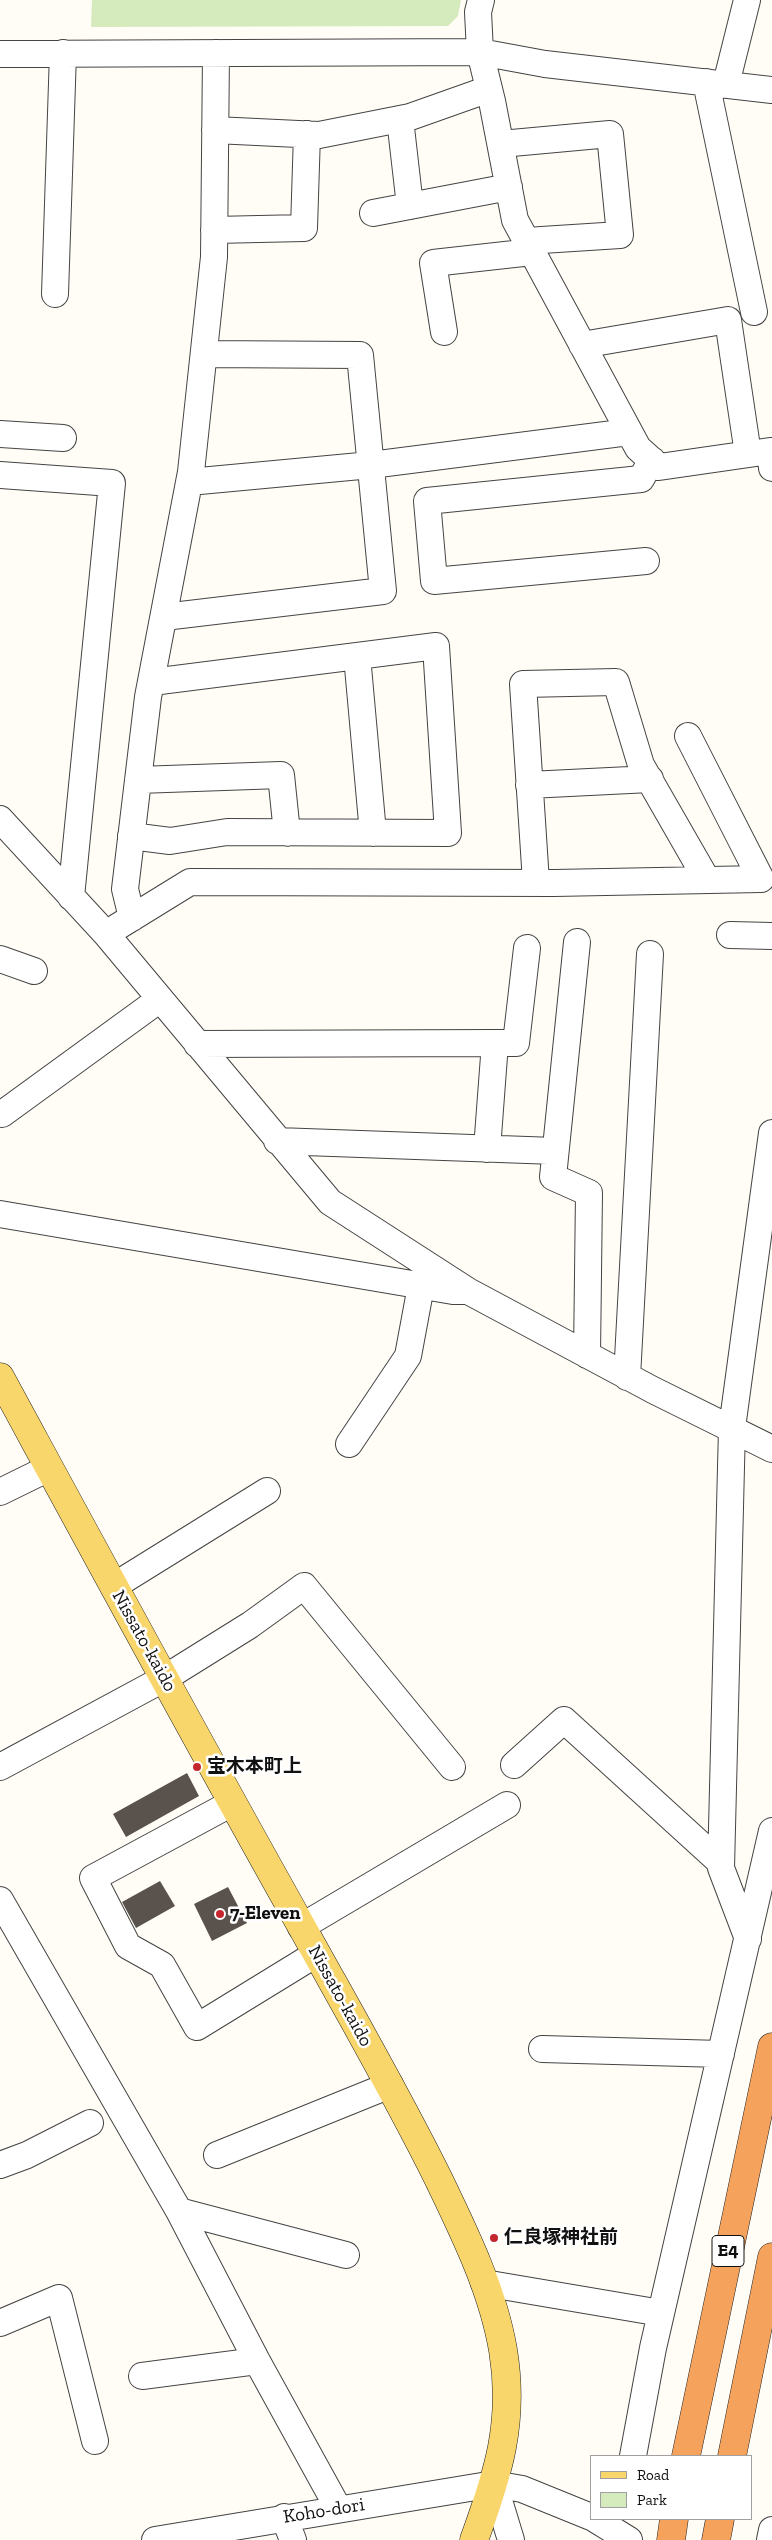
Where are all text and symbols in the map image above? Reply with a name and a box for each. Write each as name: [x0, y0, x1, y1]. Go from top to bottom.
street label: Nissato-kaido: [107, 1586, 181, 1696]
place label: 宝木本町上: [207, 1756, 302, 1778]
marker: 宝木本町上: [191, 1761, 203, 1773]
place label: 7-Eleven: [230, 1903, 301, 1925]
marker: 7-Eleven: [214, 1908, 226, 1920]
street label: Nissato-kaido: [303, 1941, 377, 2051]
place label: 仁良塚神社前: [504, 2227, 618, 2249]
marker: 仁良塚神社前: [488, 2232, 500, 2244]
road number: E4: [712, 2236, 744, 2266]
legend: [590, 2455, 752, 2520]
text: Road: [637, 2466, 669, 2484]
text: Park: [637, 2491, 667, 2509]
street label: Koho-dori: [282, 2493, 366, 2529]

